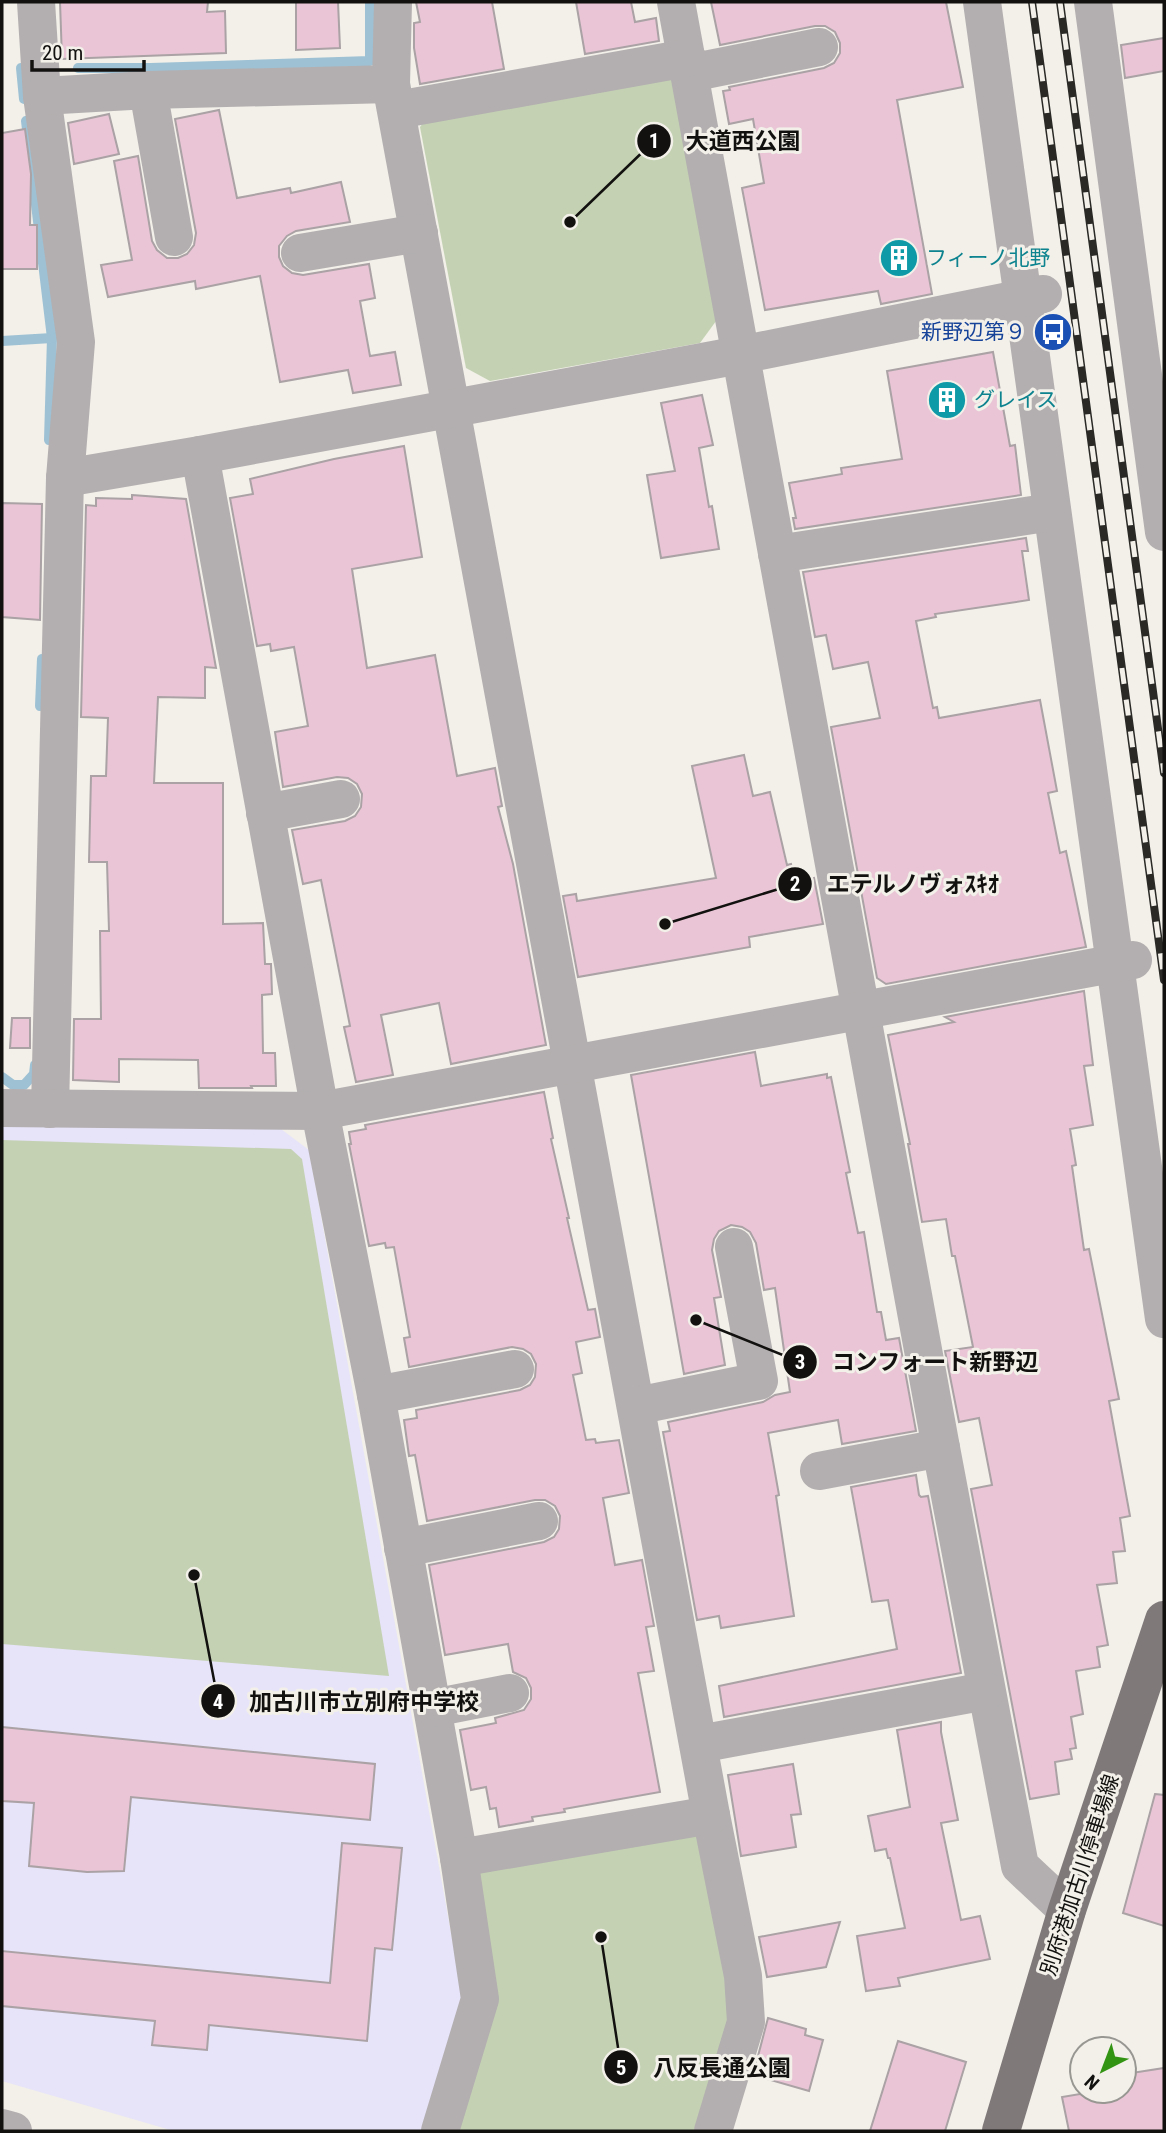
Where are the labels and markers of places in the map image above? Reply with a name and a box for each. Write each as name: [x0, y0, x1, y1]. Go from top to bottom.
callout: 大道西公園: [636, 119, 814, 163]
building icon: フィーノ北野: [878, 237, 920, 279]
place label: フィーノ北野: [926, 246, 1050, 270]
bus stop icon: 新野辺第９: [1032, 311, 1074, 353]
place label: 新野辺第９: [921, 320, 1026, 344]
building icon: グレイス: [926, 379, 968, 421]
place label: グレイス: [974, 388, 1057, 412]
callout: エテルノヴォｽｷｵ: [777, 862, 1013, 906]
callout: コンフォート新野辺: [783, 1340, 1053, 1384]
callout: 加古川市立別府中学校: [200, 1679, 493, 1723]
callout: 八反長通公園: [604, 2045, 805, 2089]

